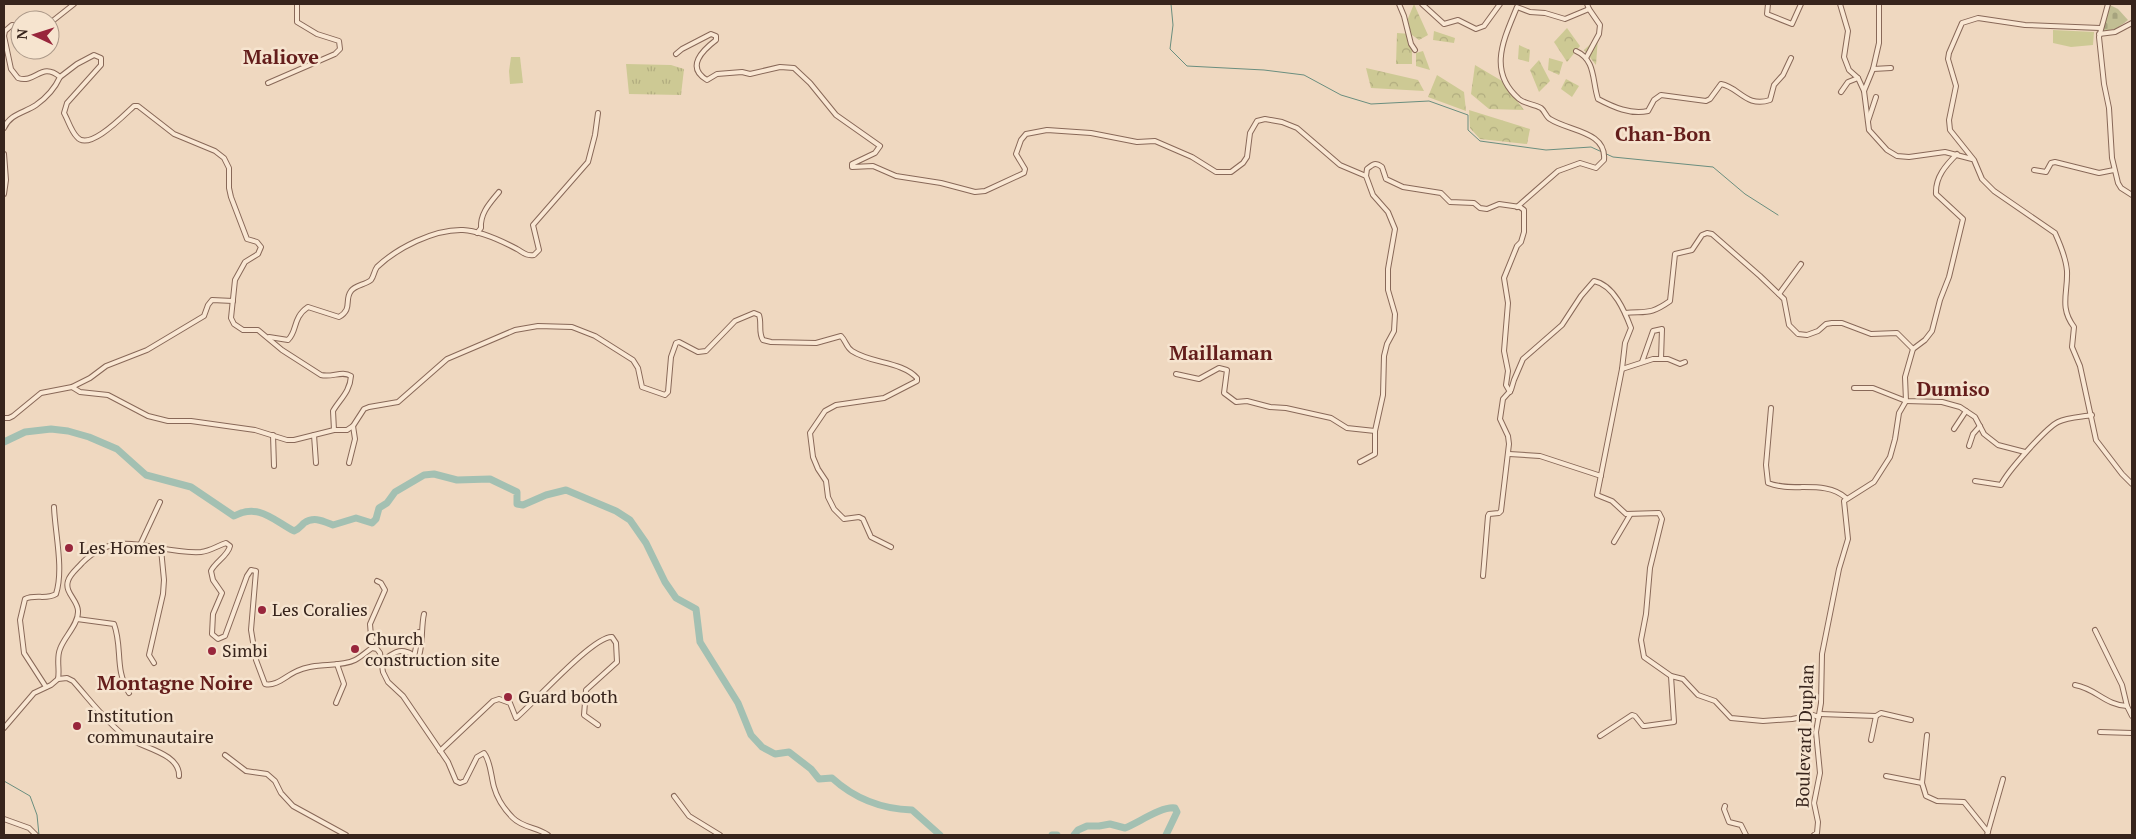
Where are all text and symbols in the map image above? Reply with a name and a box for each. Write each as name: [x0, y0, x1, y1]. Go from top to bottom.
north arrow: [10, 10, 60, 60]
text: N: [12, 28, 31, 40]
district label: Maliove: [243, 43, 319, 70]
district label: Chan-Bon: [1615, 120, 1711, 147]
district label: Maillaman: [1169, 339, 1273, 366]
district label: Dumiso: [1916, 375, 1990, 402]
place label: Les Homes: [79, 535, 166, 559]
marker: Les Homes: [63, 542, 75, 554]
place label: Les Coralies: [272, 597, 368, 621]
marker: Les Coralies: [256, 604, 268, 616]
place label: Church construction site: [365, 626, 500, 671]
place label: Simbi: [222, 638, 268, 662]
marker: Church construction site: [349, 643, 361, 655]
marker: Simbi: [206, 645, 218, 657]
street label: Boulevard Duplan: [1790, 664, 1819, 808]
district label: Montagne Noire: [97, 669, 253, 696]
place label: Guard booth: [518, 684, 618, 708]
marker: Guard booth: [502, 691, 514, 703]
place label: Institution communautaire: [87, 703, 214, 748]
marker: Institution communautaire: [71, 720, 83, 732]

